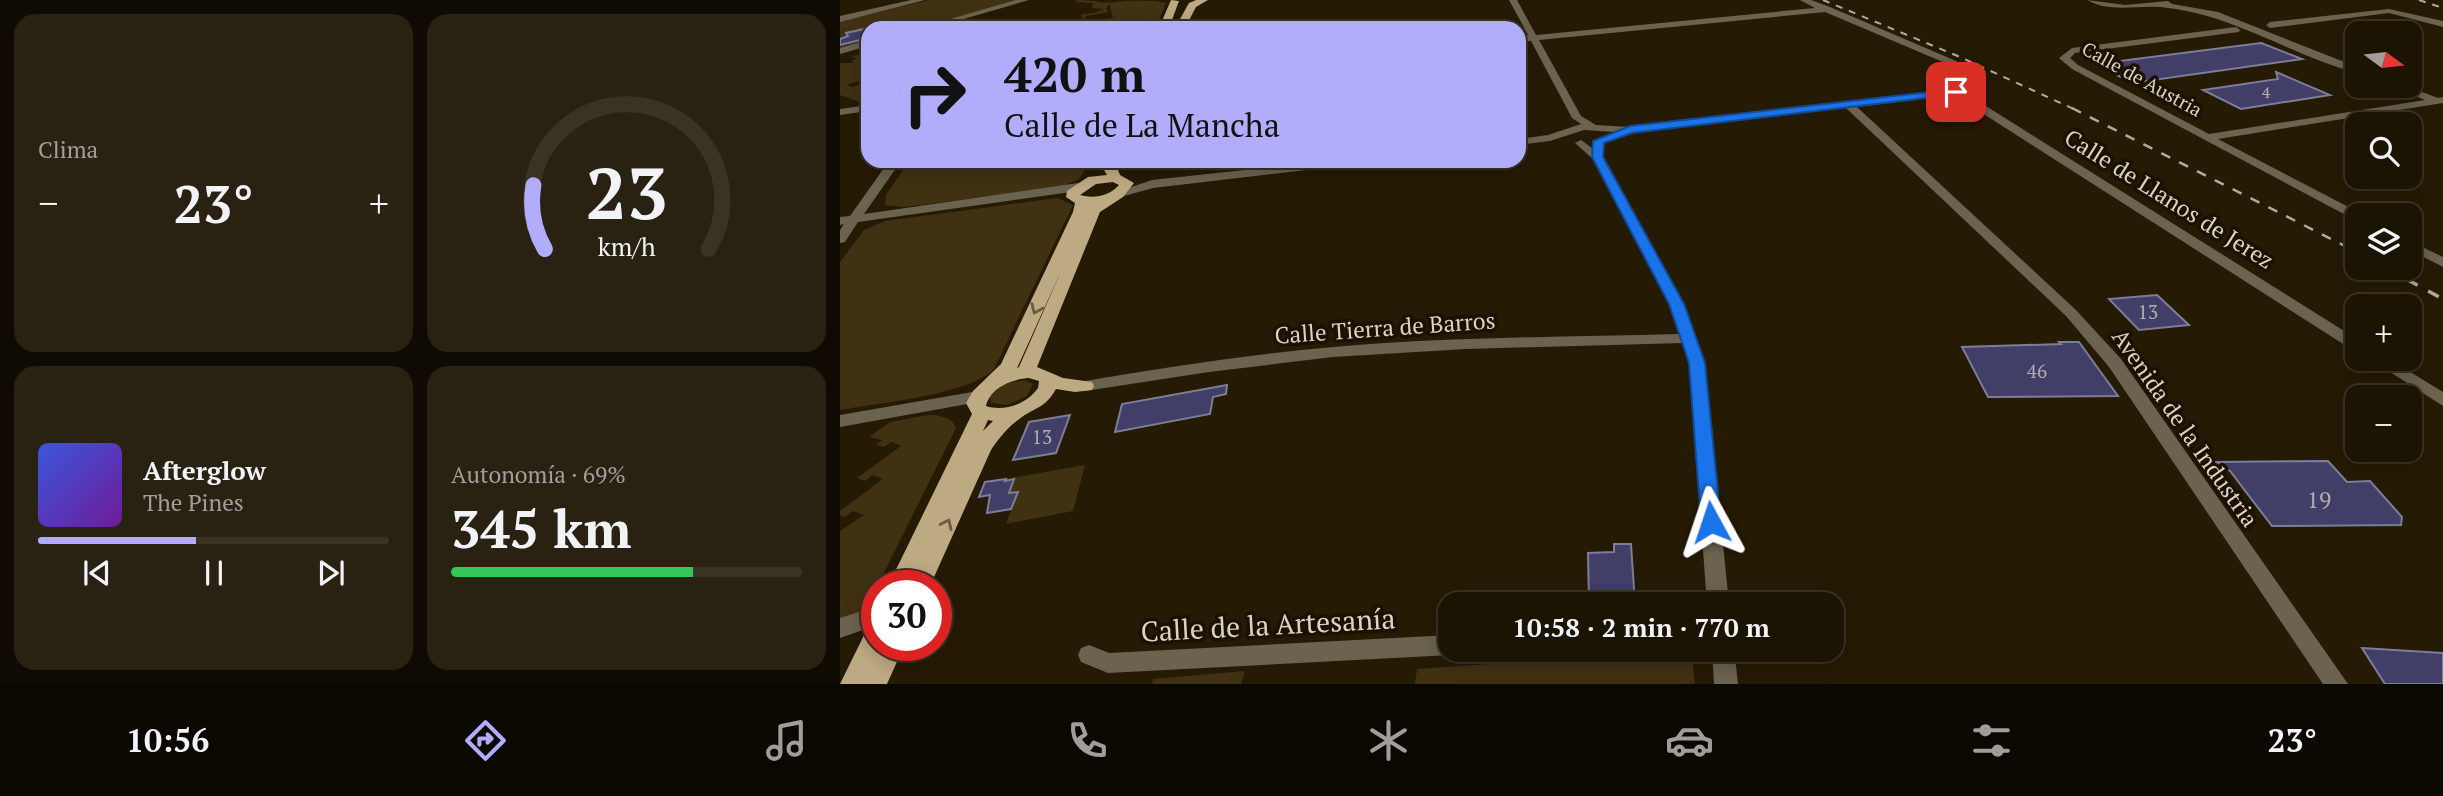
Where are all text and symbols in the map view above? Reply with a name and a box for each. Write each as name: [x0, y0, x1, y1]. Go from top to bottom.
north arrow: [2345, 21, 2422, 98]
map controls: [2345, 21, 2422, 462]
street label: Calle de Austria: [2078, 35, 2207, 122]
text: 420 m: [1004, 41, 1146, 106]
icon: right: [889, 49, 980, 140]
pin: [1926, 62, 1986, 122]
icon: arrive: [1937, 73, 1975, 111]
house number: 4: [2262, 81, 2271, 103]
text: Calle de La Mancha: [1004, 104, 1280, 146]
button: search: [2345, 112, 2422, 189]
street label: Calle de Llanos de Jerez: [2059, 122, 2280, 276]
text: Clima: [38, 134, 98, 165]
text: 23: [585, 143, 668, 240]
text: 23°: [173, 169, 254, 238]
text: −: [38, 178, 58, 228]
text: +: [369, 178, 389, 228]
button: layers: [2345, 203, 2422, 280]
text: km/h: [598, 230, 656, 263]
button: +: [2345, 294, 2422, 371]
house number: 13: [2138, 299, 2158, 324]
one-way arrow: [1030, 302, 1044, 314]
street label: Calle Tierra de Barros: [1274, 304, 1496, 351]
street label: Avenida de la Industria: [2105, 323, 2266, 533]
house number: 46: [2027, 358, 2047, 383]
button: −: [2345, 385, 2422, 462]
house number: 13: [1032, 424, 1052, 449]
text: Afterglow: [143, 453, 266, 487]
text: Autonomía · 69%: [451, 459, 626, 490]
house number: 19: [2307, 484, 2331, 515]
position arrow: [1674, 485, 1748, 559]
text: The Pines: [143, 487, 244, 518]
text: 345 km: [451, 494, 632, 563]
one-way arrow: [939, 519, 953, 532]
icon: previous: [78, 554, 116, 592]
icon: pause: [195, 554, 233, 592]
icon: next: [312, 554, 350, 592]
speed limit sign: 30: [861, 570, 952, 661]
street label: Calle de la Artesanía: [1140, 599, 1396, 650]
text: 10:58 · 2 min · 770 m: [1512, 610, 1770, 644]
icon: directions: [461, 716, 510, 765]
icon: music: [762, 716, 811, 765]
icon: phone: [1063, 716, 1112, 765]
icon: climate: [1364, 716, 1413, 765]
icon: car: [1665, 716, 1714, 765]
icon: filters: [1967, 716, 2016, 765]
text: 10:56: [126, 719, 209, 761]
text: 23°: [2268, 719, 2317, 761]

